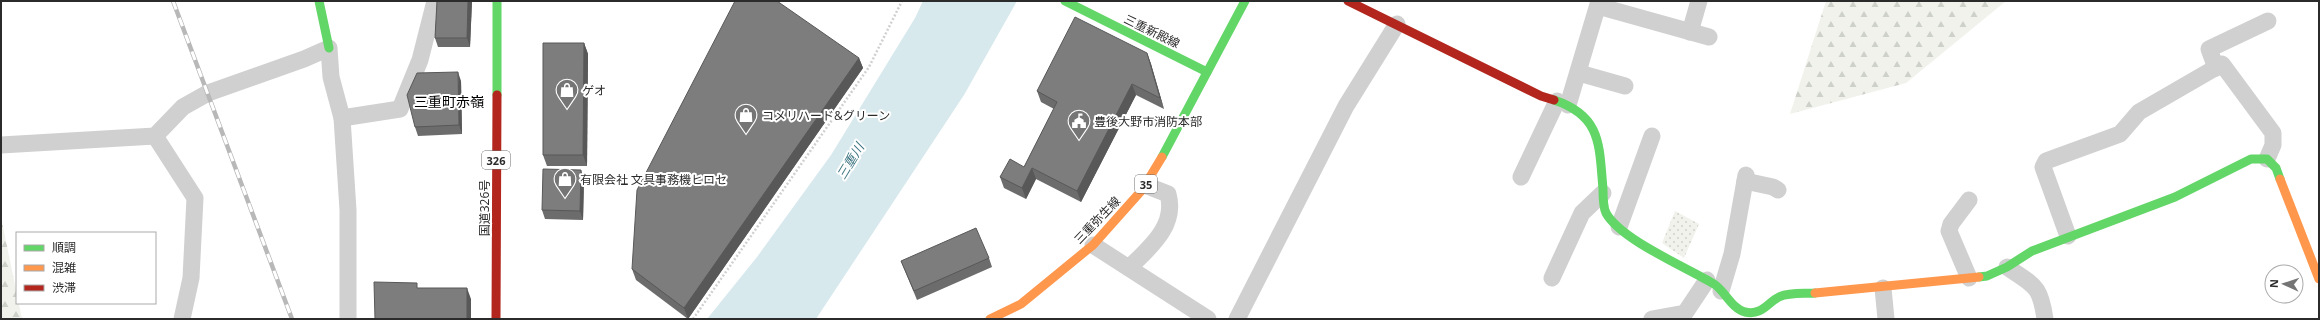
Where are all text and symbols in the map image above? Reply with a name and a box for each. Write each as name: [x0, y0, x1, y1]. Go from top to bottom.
street label: 三重新殿線: [1121, 10, 1183, 52]
shop icon: ゲオ: [554, 77, 580, 110]
place label: ゲオ: [582, 82, 606, 99]
district label: 三重町赤嶺: [414, 92, 484, 111]
shop icon: コメリハード&グリーン: [733, 102, 759, 135]
place label: コメリハード&グリーン: [762, 107, 890, 124]
public building icon: 豊後大野市消防本部: [1066, 108, 1092, 141]
place label: 豊後大野市消防本部: [1094, 113, 1202, 130]
water label: 三重川: [832, 138, 869, 182]
road number: 326: [482, 151, 510, 169]
shop icon: 有限会社 文具事務機ヒロセ: [552, 166, 578, 199]
place label: 有限会社 文具事務機ヒロセ: [580, 171, 727, 188]
road number: 35: [1135, 175, 1157, 193]
street label: 国道326号: [476, 180, 493, 236]
street label: 三重弥生線: [1070, 193, 1124, 247]
legend: [16, 232, 156, 304]
text: 順調: [52, 239, 76, 256]
text: 混雑: [52, 259, 76, 276]
north arrow: [2264, 264, 2304, 304]
text: 渋滞: [52, 279, 76, 296]
text: N: [2266, 279, 2281, 288]

